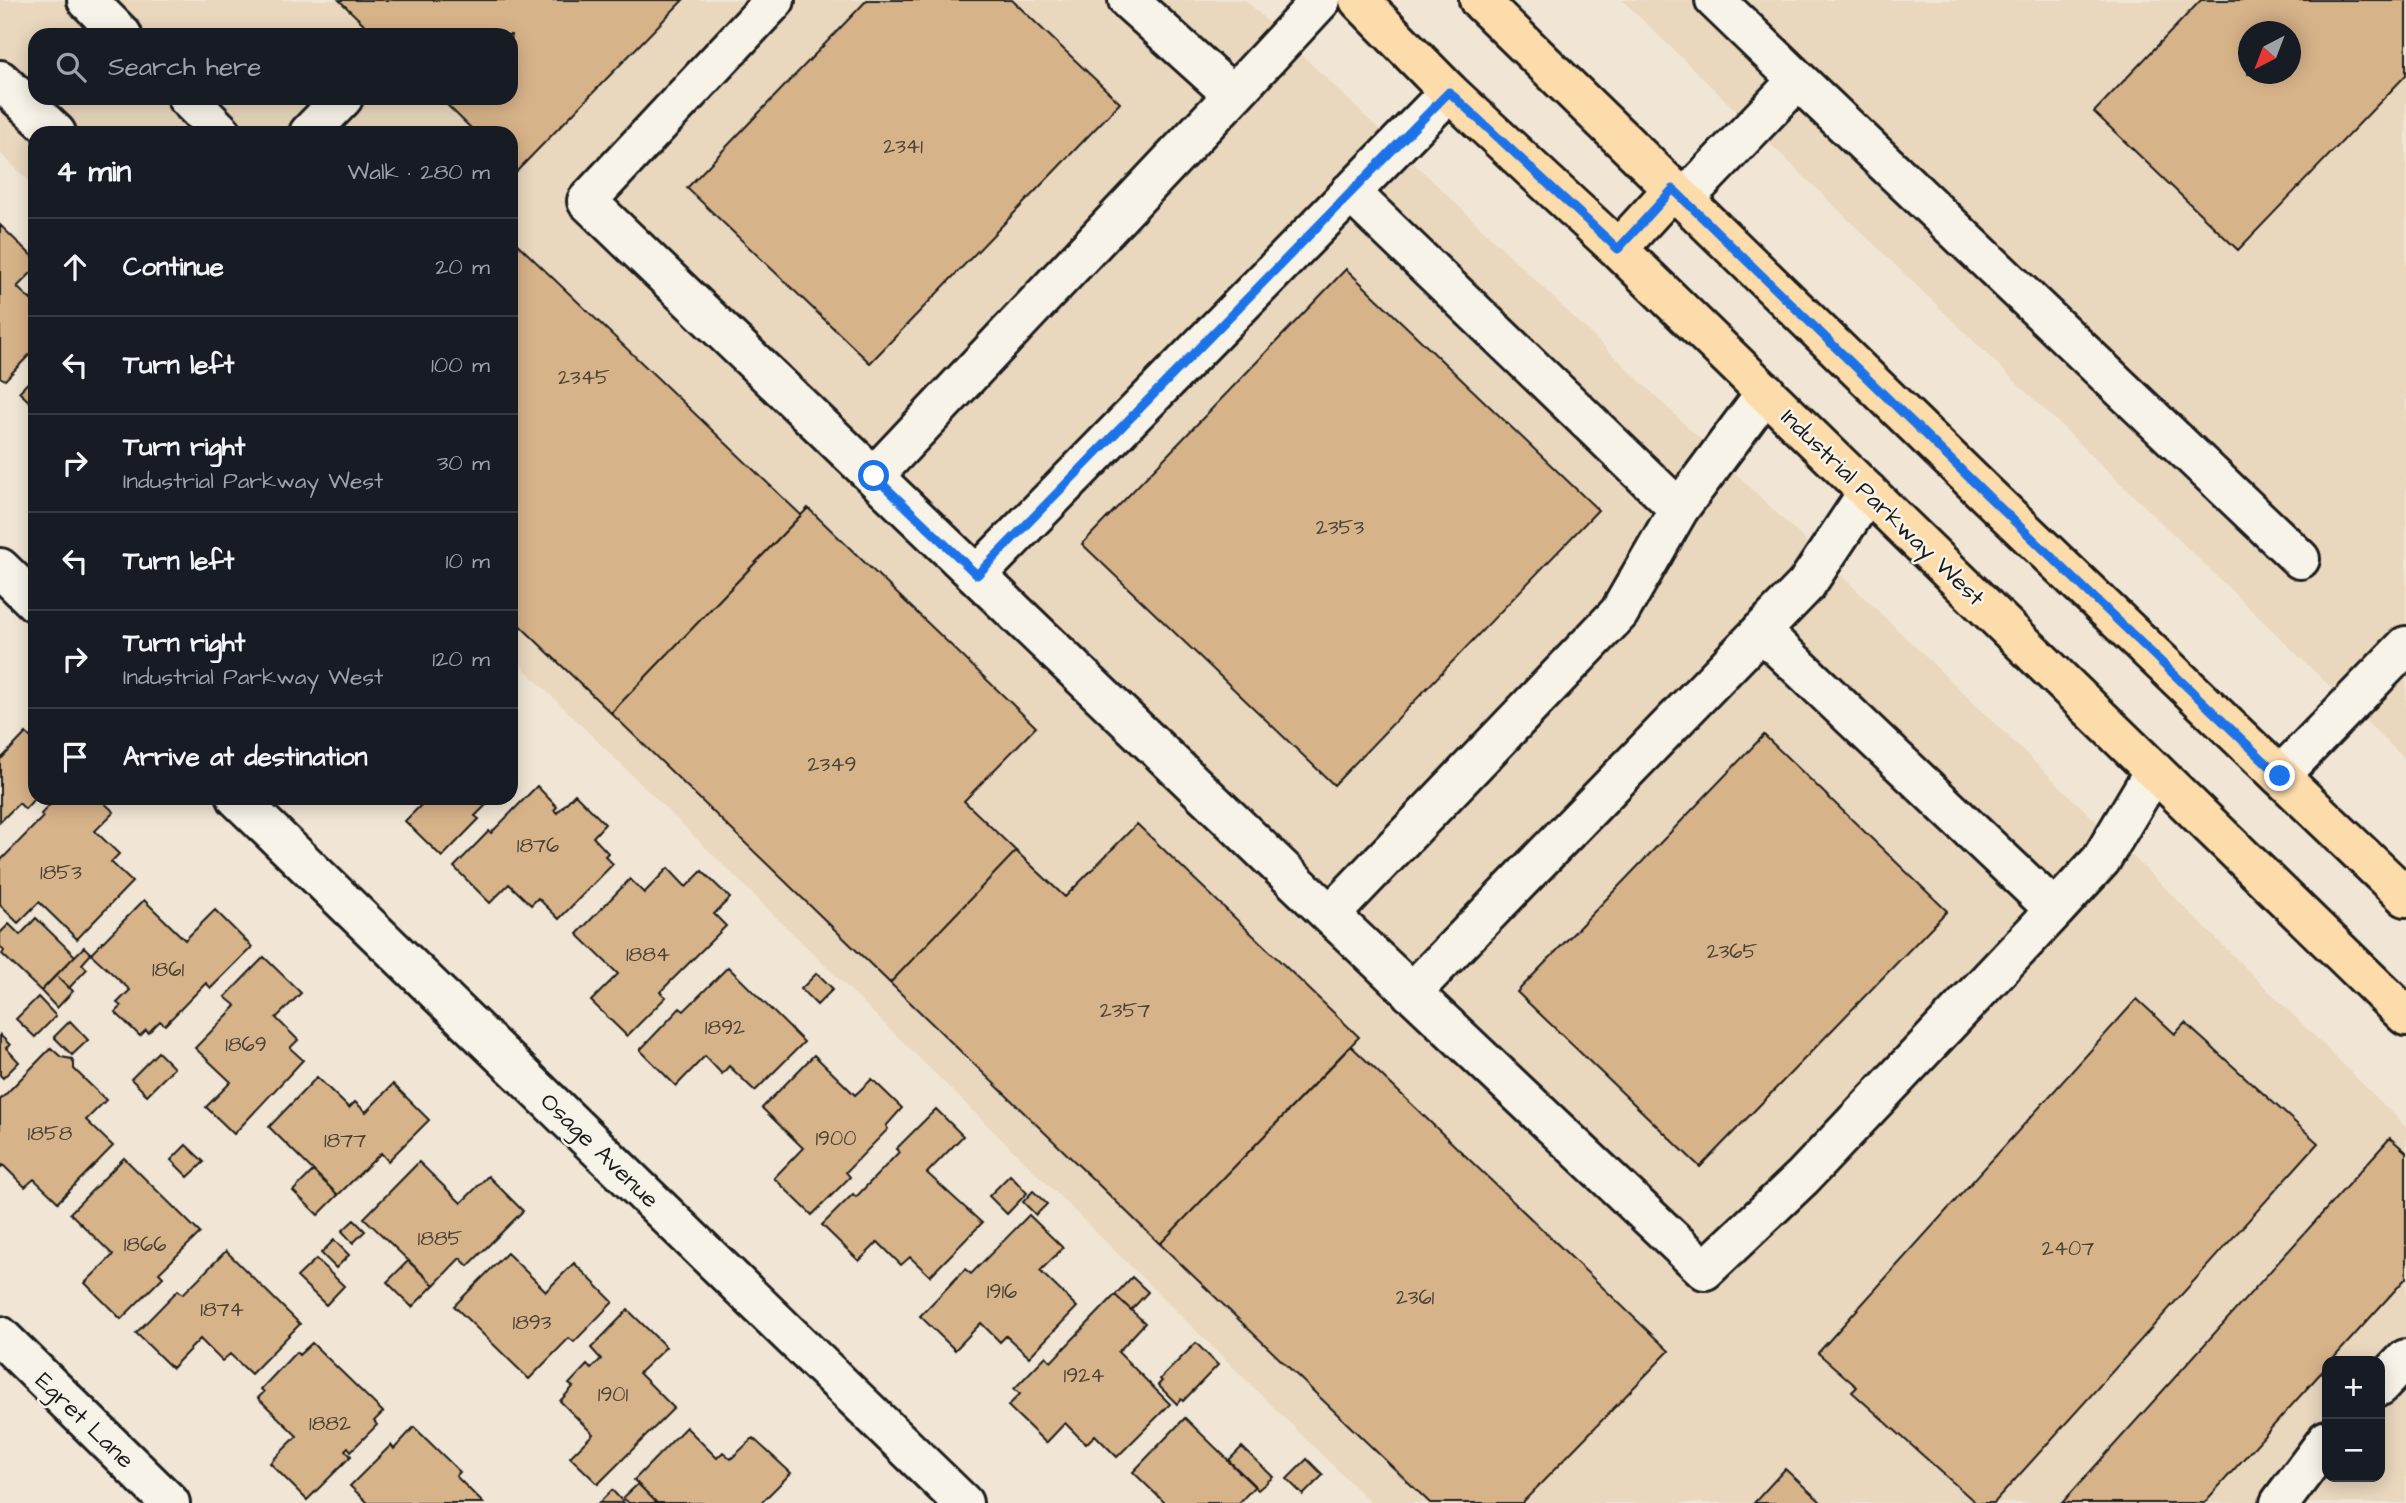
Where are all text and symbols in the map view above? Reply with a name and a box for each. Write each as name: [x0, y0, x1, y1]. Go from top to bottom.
north arrow: [2238, 21, 2301, 84]
search box: [28, 28, 518, 105]
icon: search: [52, 48, 90, 86]
text: Search here: [108, 49, 261, 85]
house number: 2341: [883, 132, 923, 161]
text: 4 min: [56, 151, 131, 193]
text: Walk · 280 m: [348, 156, 490, 188]
icon: ahead: [56, 248, 94, 286]
text: Continue: [123, 249, 224, 285]
text: 20 m: [435, 251, 490, 283]
icon: left: [56, 346, 94, 384]
text: Turn left: [123, 347, 234, 383]
text: 100 m: [431, 349, 490, 381]
house number: 2345: [558, 363, 610, 392]
street label: Industrial Parkway West: [1772, 401, 1992, 615]
text: Turn right: [123, 429, 245, 465]
icon: right: [56, 444, 94, 482]
text: 30 m: [437, 447, 490, 479]
route start: [858, 460, 889, 491]
text: Industrial Parkway West: [123, 465, 383, 497]
house number: 2353: [1316, 513, 1364, 542]
icon: left: [56, 542, 94, 580]
text: Turn left: [123, 543, 234, 579]
text: 10 m: [445, 545, 490, 577]
text: Turn right: [123, 625, 245, 661]
icon: right: [56, 640, 94, 678]
text: 120 m: [432, 643, 490, 675]
text: Industrial Parkway West: [123, 661, 383, 693]
icon: arrive: [56, 738, 94, 776]
text: Arrive at destination: [123, 739, 368, 775]
house number: 2349: [808, 750, 856, 779]
route end: [2264, 760, 2295, 791]
house number: 1876: [517, 831, 559, 860]
house number: 1853: [40, 858, 82, 887]
house number: 2365: [1707, 937, 1757, 966]
house number: 1884: [626, 940, 670, 969]
house number: 1861: [152, 955, 184, 984]
house number: 2357: [1100, 996, 1150, 1025]
house number: 1892: [705, 1013, 745, 1042]
house number: 1869: [225, 1030, 267, 1059]
street label: Osage Avenue: [532, 1085, 666, 1217]
house number: 1858: [28, 1119, 73, 1148]
house number: 1900: [815, 1124, 857, 1153]
house number: 1877: [324, 1126, 366, 1155]
house number: 1885: [418, 1224, 463, 1253]
house number: 1866: [124, 1230, 166, 1259]
house number: 2407: [2042, 1234, 2094, 1263]
house number: 1916: [987, 1277, 1017, 1306]
house number: 2361: [1396, 1283, 1435, 1312]
house number: 1874: [200, 1295, 244, 1324]
house number: 1893: [513, 1308, 552, 1337]
map controls: [2322, 1356, 2385, 1482]
button: +: [2322, 1356, 2385, 1419]
house number: 1924: [1064, 1361, 1104, 1390]
street label: Egret Lane: [27, 1365, 141, 1477]
house number: 1901: [598, 1380, 629, 1409]
house number: 1882: [309, 1409, 351, 1438]
button: −: [2322, 1419, 2385, 1482]

